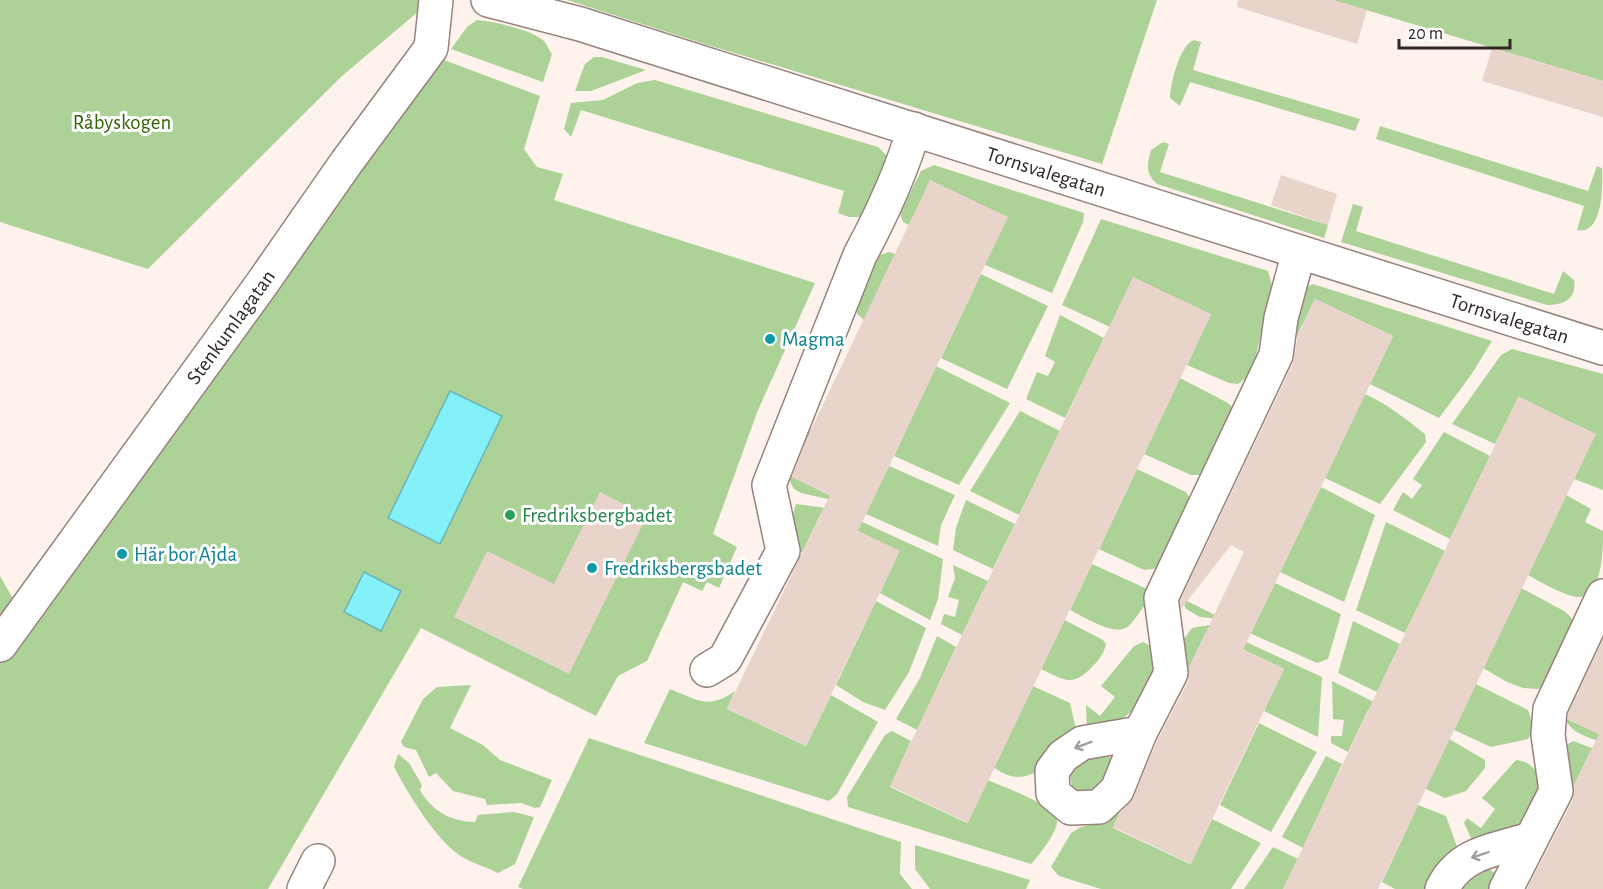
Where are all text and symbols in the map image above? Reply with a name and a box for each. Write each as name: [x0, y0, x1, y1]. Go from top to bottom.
scale bar: [1399, 12, 1510, 50]
text: 20 m: [1408, 25, 1443, 43]
park label: Råbyskogen: [73, 112, 171, 133]
street label: Tornsvalegatan: [984, 143, 1108, 200]
street label: Stenkumlagatan: [182, 266, 279, 388]
street label: Tornsvalegatan: [1447, 290, 1572, 347]
place label: Magma: [782, 329, 845, 350]
marker: Magma: [763, 332, 777, 346]
place label: Fredriksbergbadet: [522, 505, 672, 526]
marker: Fredriksbergbadet: [503, 508, 517, 522]
place label: Här bor Ajda: [134, 544, 237, 565]
marker: Här bor Ajda: [115, 547, 129, 561]
place label: Fredriksbergsbadet: [604, 558, 762, 579]
marker: Fredriksbergsbadet: [585, 561, 599, 575]
one-way arrow: [1074, 741, 1092, 752]
one-way arrow: [1471, 850, 1490, 861]

